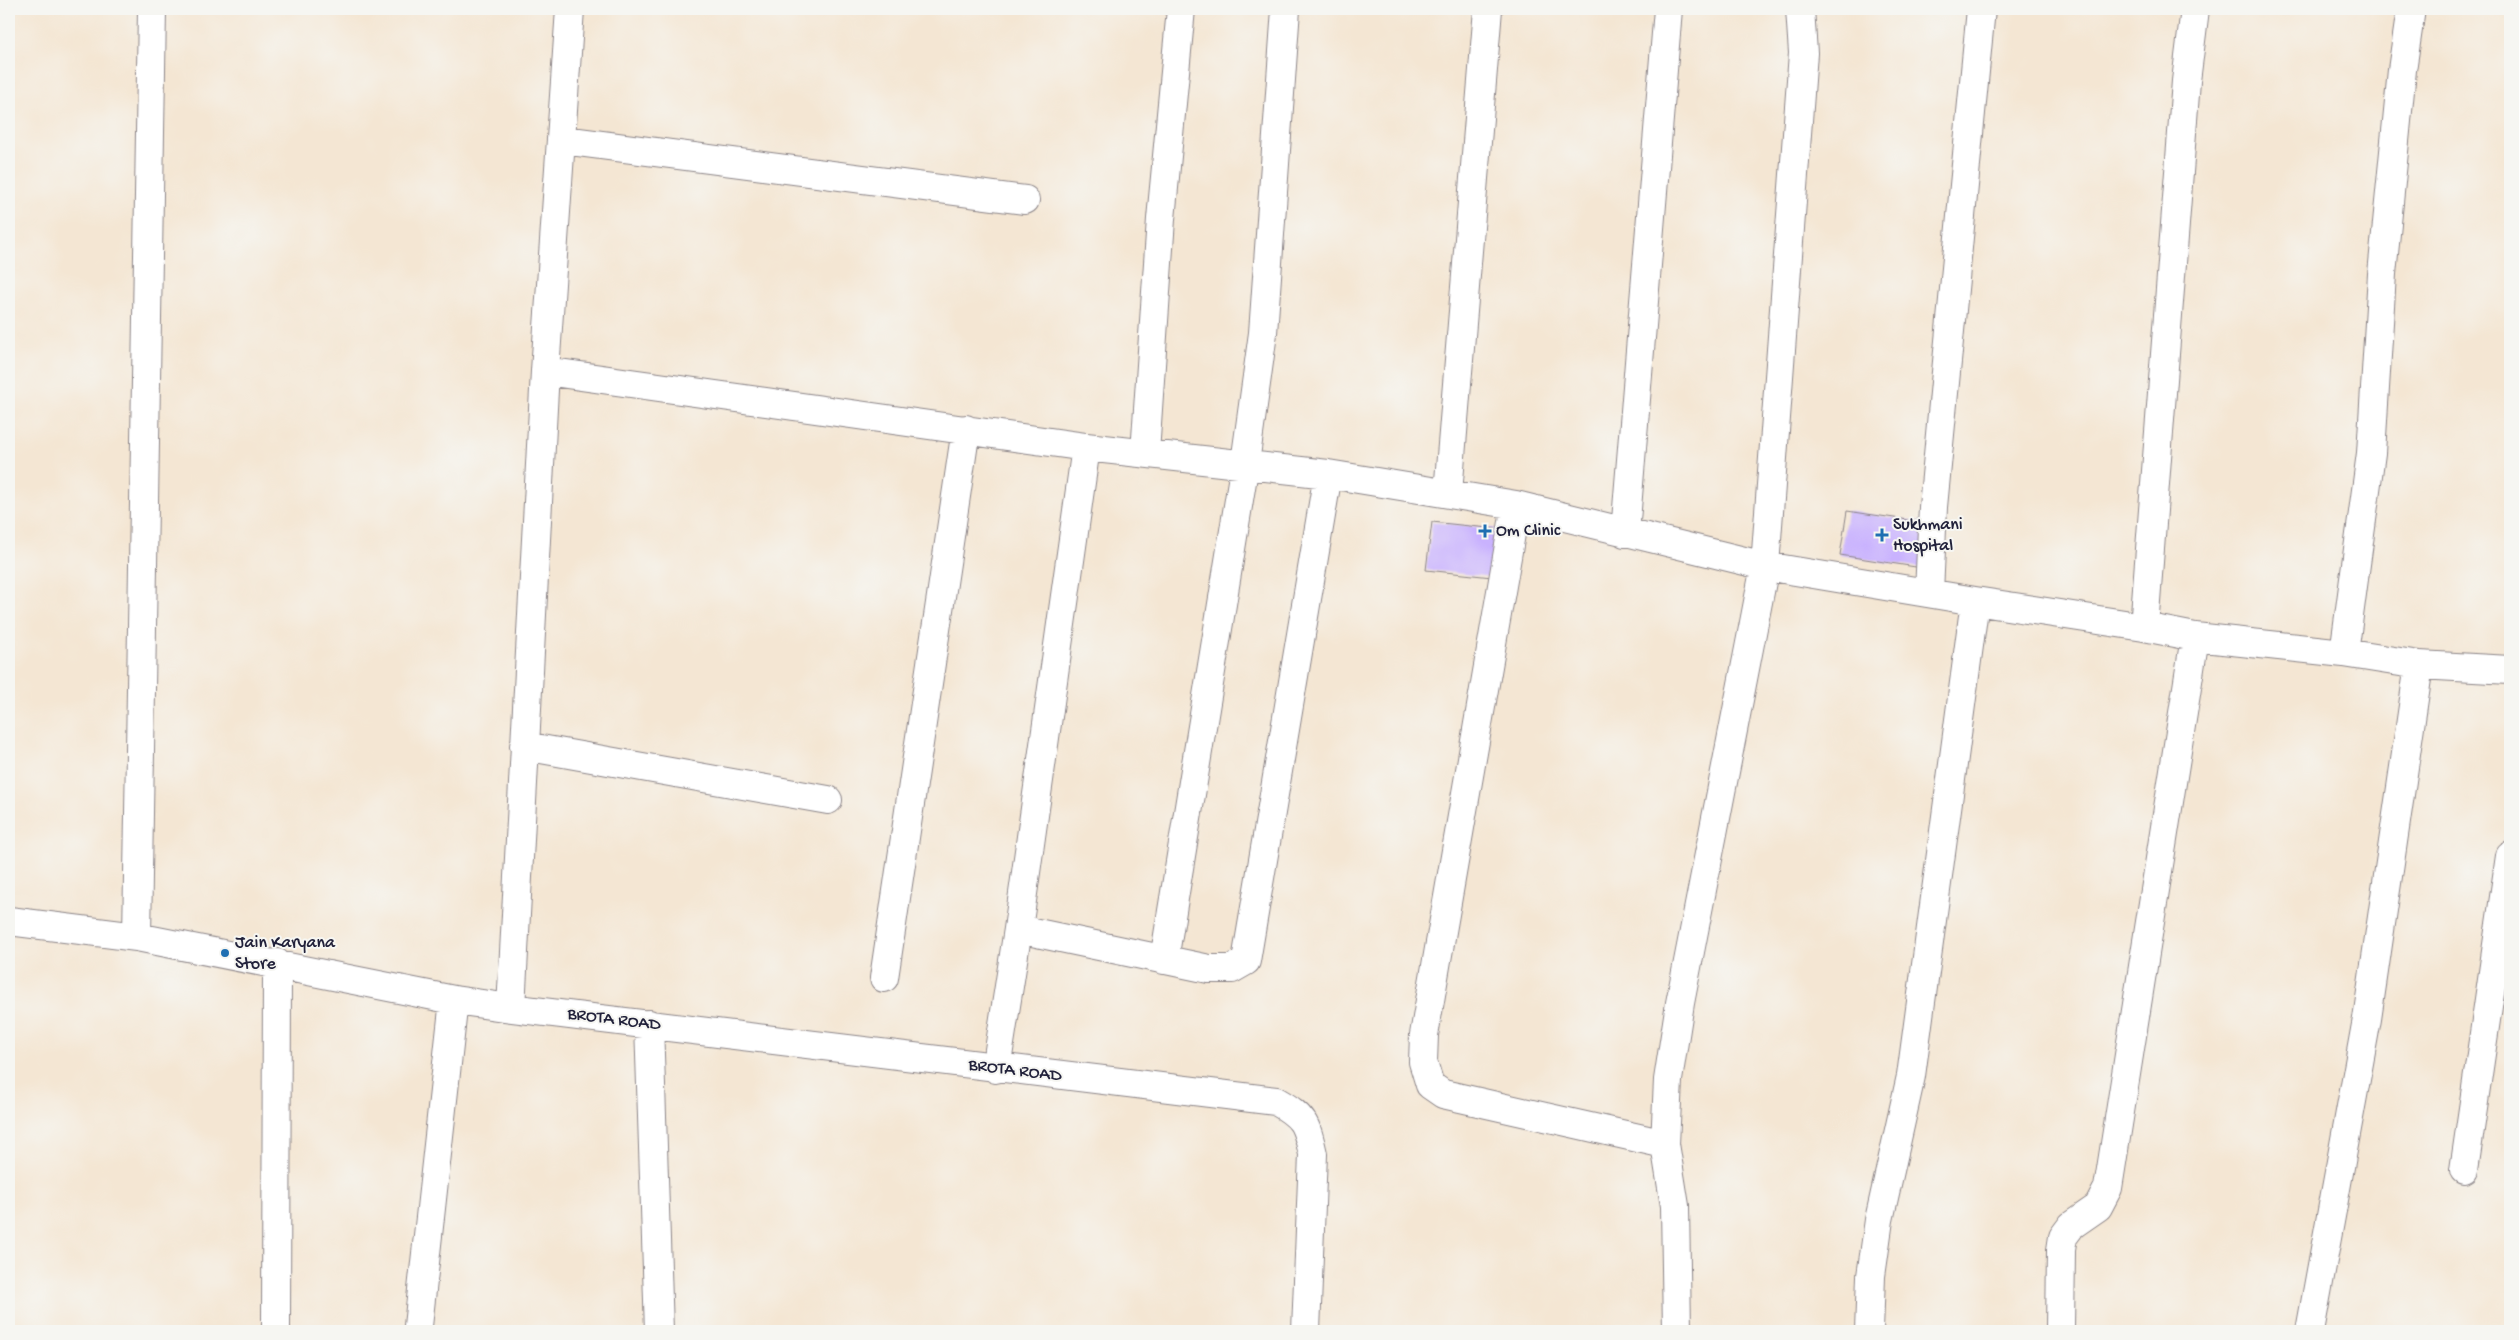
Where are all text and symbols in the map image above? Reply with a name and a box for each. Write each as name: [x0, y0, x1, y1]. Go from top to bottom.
place label: Sukhmani Hospital: [1893, 515, 1963, 557]
place label: Om Clinic: [1496, 521, 1561, 542]
marker: Om Clinic: [1478, 524, 1492, 538]
marker: Sukhmani Hospital: [1875, 528, 1889, 542]
place label: Jain Karyana Store: [235, 933, 336, 975]
marker: Jain Karyana Store: [219, 947, 231, 959]
street label: BROTA ROAD: [565, 1004, 662, 1036]
street label: BROTA ROAD: [966, 1055, 1063, 1087]

